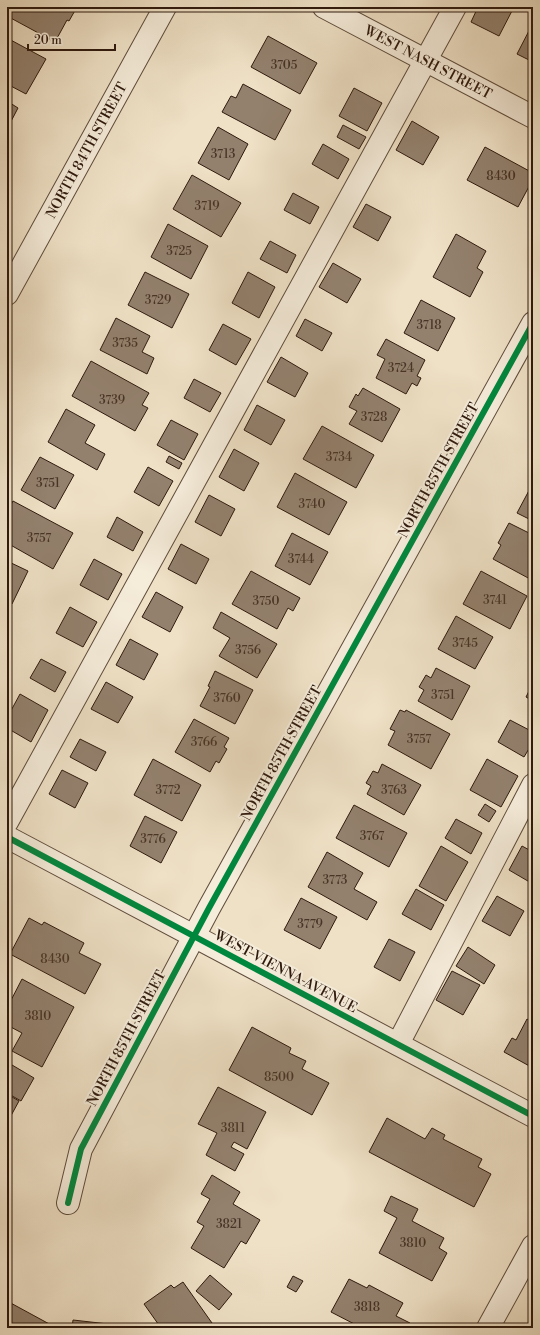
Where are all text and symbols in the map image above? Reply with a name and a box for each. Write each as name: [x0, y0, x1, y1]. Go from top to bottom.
street label: WEST NASH STREET: [360, 21, 495, 104]
scale bar: [28, 26, 115, 52]
text: 20 m: [34, 33, 62, 48]
house number: 3705: [271, 58, 298, 73]
street label: NORTH 84TH STREET: [42, 80, 132, 222]
house number: 3713: [211, 147, 236, 162]
house number: 8430: [486, 169, 516, 184]
house number: 3719: [195, 199, 219, 214]
house number: 3725: [166, 244, 192, 259]
house number: 3729: [145, 293, 171, 308]
house number: 3718: [416, 318, 442, 333]
house number: 3735: [112, 336, 138, 351]
house number: 3724: [388, 361, 414, 376]
house number: 3739: [99, 393, 125, 408]
street label: NORTH 85TH STREET: [394, 400, 484, 541]
house number: 3728: [361, 410, 387, 425]
house number: 3734: [326, 450, 352, 465]
house number: 3751: [36, 476, 61, 491]
house number: 3740: [299, 497, 325, 512]
house number: 3757: [27, 531, 51, 546]
house number: 3744: [288, 552, 314, 567]
house number: 3741: [483, 593, 508, 608]
house number: 3750: [253, 594, 279, 609]
house number: 3745: [452, 636, 478, 651]
house number: 3756: [235, 643, 261, 658]
street label: NORTH 85TH STREET: [237, 683, 327, 824]
house number: 3751: [431, 688, 456, 703]
house number: 3760: [213, 691, 241, 706]
house number: 3757: [407, 732, 431, 747]
house number: 3766: [191, 735, 217, 750]
house number: 3772: [155, 783, 181, 798]
house number: 3763: [381, 783, 407, 798]
house number: 3767: [360, 829, 384, 844]
house number: 3776: [140, 832, 166, 847]
house number: 3773: [322, 873, 348, 888]
house number: 3779: [297, 917, 323, 932]
street label: WEST VIENNA AVENUE: [210, 926, 360, 1017]
house number: 8430: [40, 952, 70, 967]
street label: NORTH 85TH STREET: [83, 967, 170, 1110]
house number: 3810: [25, 1009, 51, 1024]
house number: 8500: [264, 1070, 294, 1085]
house number: 3811: [221, 1121, 246, 1136]
house number: 3821: [216, 1217, 243, 1232]
house number: 3810: [400, 1236, 426, 1251]
house number: 3818: [354, 1300, 380, 1315]

